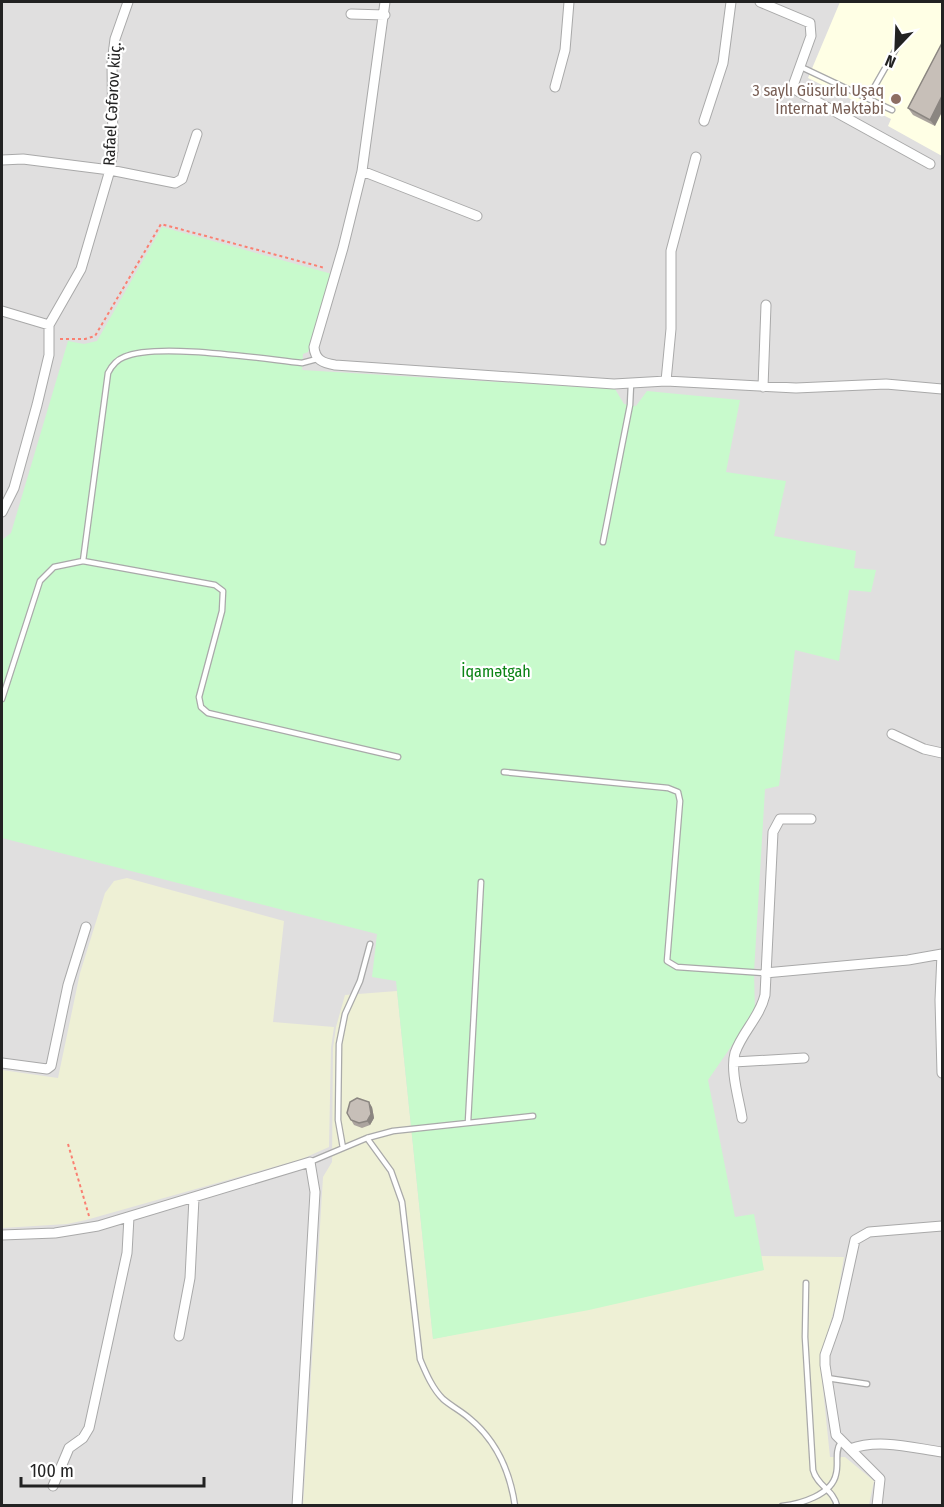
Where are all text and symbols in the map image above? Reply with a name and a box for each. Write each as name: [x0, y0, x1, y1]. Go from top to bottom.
north arrow: [866, 18, 926, 78]
street label: Rafael Cəfərov küç.: [99, 42, 125, 166]
text: N: [882, 51, 898, 72]
place label: 3 saylı Güsurlu Uşaq İnternat Məktəbi: [752, 81, 884, 118]
marker: 3 saylı Güsurlu Uşaq İnternat Məktəbi: [889, 92, 903, 106]
park label: İqamətgah: [461, 662, 531, 681]
scale bar: [21, 1450, 204, 1488]
text: 100 m: [30, 1460, 74, 1482]

